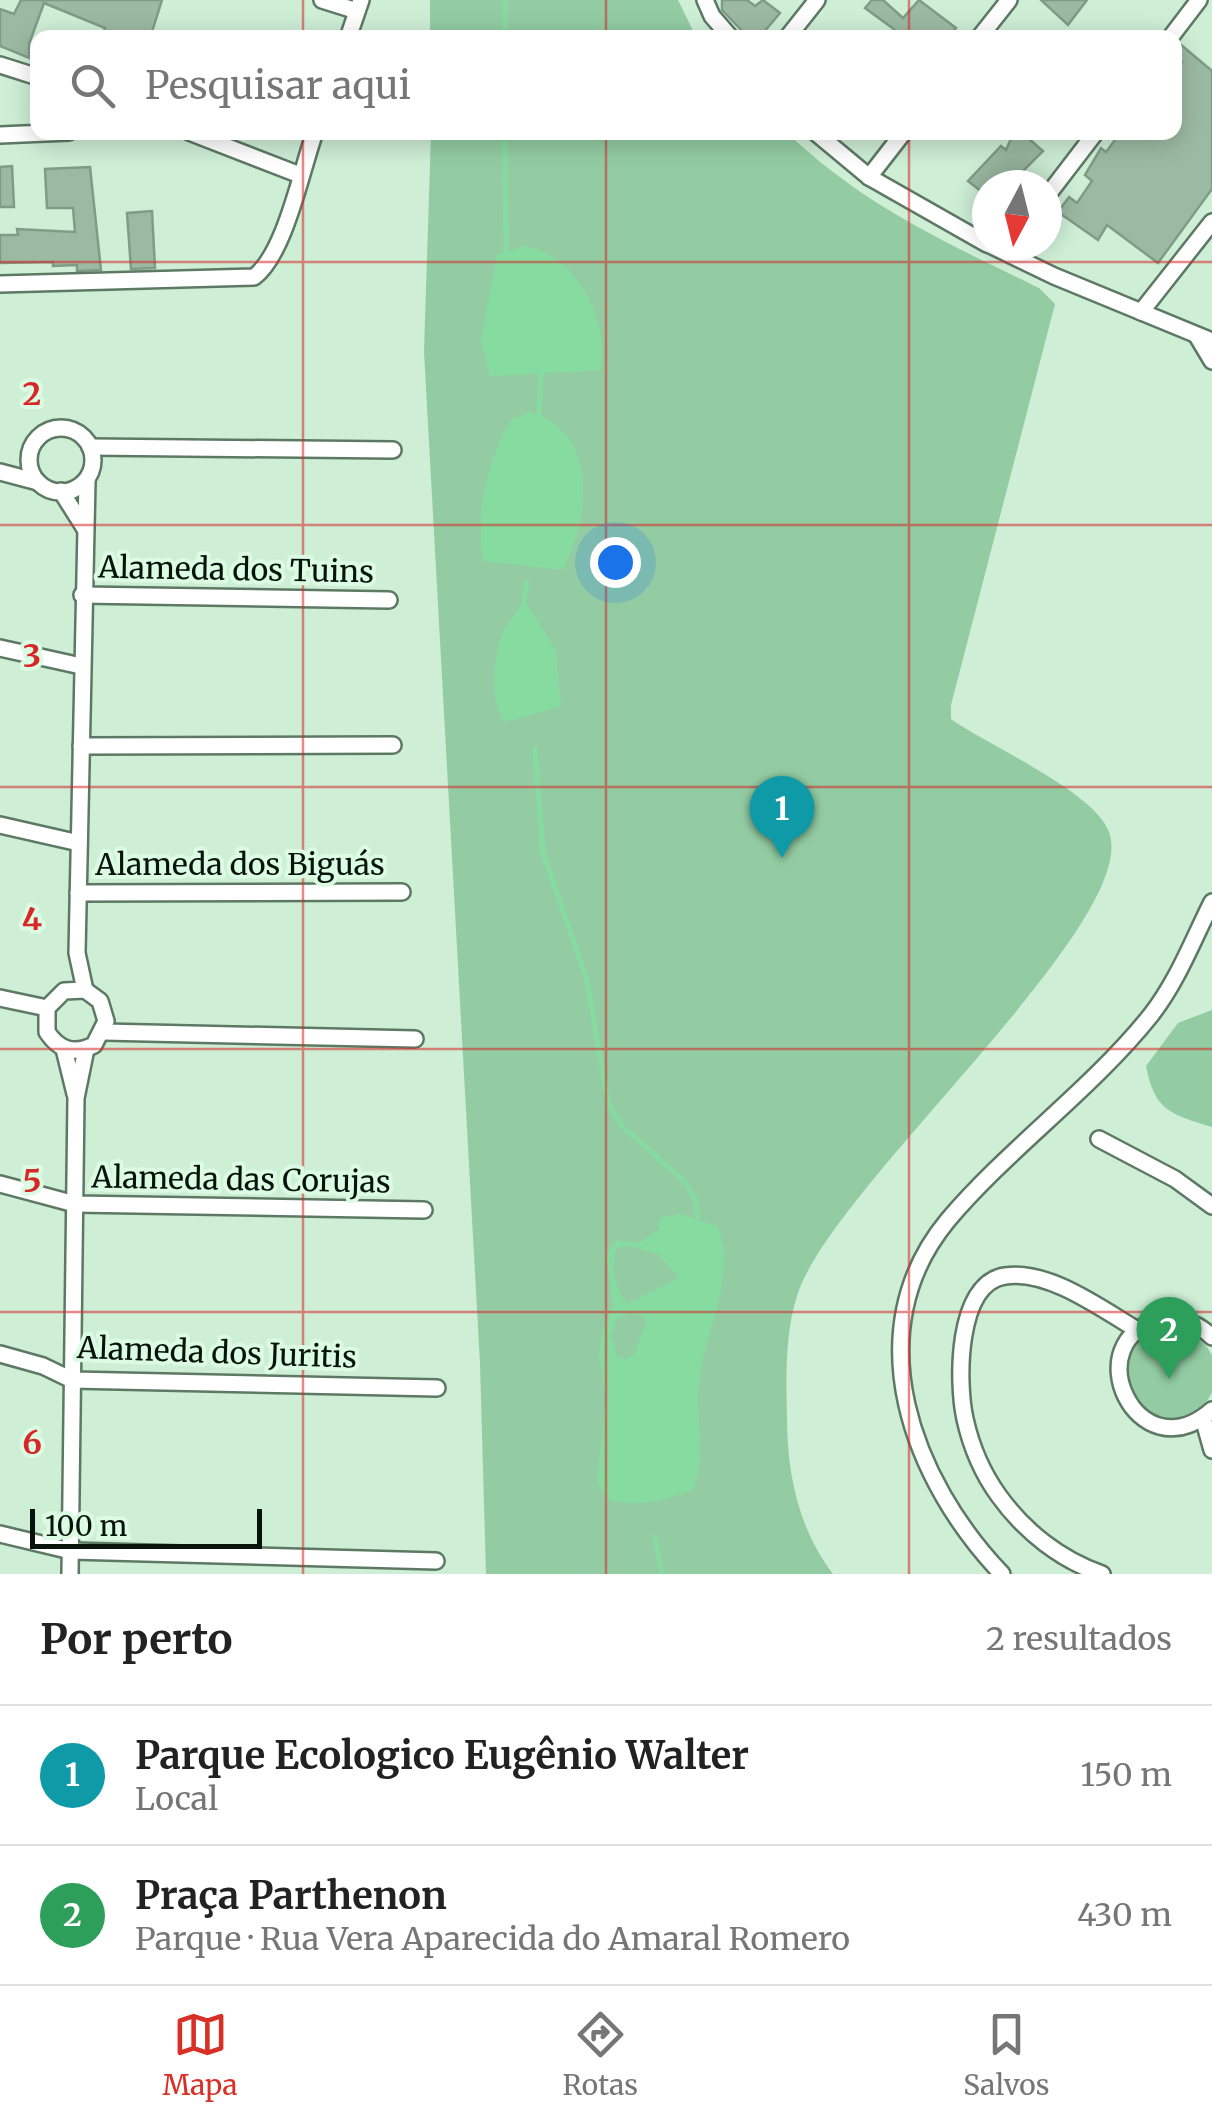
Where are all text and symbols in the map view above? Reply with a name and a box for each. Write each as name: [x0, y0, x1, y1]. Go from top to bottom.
search box: [30, 30, 1182, 140]
icon: search: [65, 58, 120, 113]
text: Pesquisar aqui: [145, 62, 411, 109]
north arrow: [972, 170, 1062, 260]
text: 2: [23, 374, 41, 414]
your location: [590, 537, 641, 588]
street label: Alameda dos Tuins: [97, 548, 374, 590]
text: 3: [23, 636, 41, 676]
pin: 1: [750, 776, 814, 858]
street label: Alameda dos Biguás: [94, 845, 385, 883]
text: 4: [22, 899, 42, 939]
street label: Alameda das Corujas: [90, 1157, 391, 1201]
text: 5: [23, 1161, 41, 1201]
pin: 2: [1136, 1296, 1202, 1379]
street label: Alameda dos Juritis: [76, 1328, 358, 1376]
text: 6: [22, 1423, 42, 1463]
scale bar: [30, 1504, 262, 1548]
text: 100 m: [45, 1508, 127, 1544]
text: Por perto: [40, 1613, 233, 1665]
text: 2 resultados: [986, 1619, 1172, 1659]
text: Parque Ecologico Eugênio Walter: [135, 1732, 749, 1779]
text: 1: [65, 1755, 80, 1795]
text: 150 m: [1080, 1755, 1172, 1795]
text: Local: [135, 1779, 218, 1819]
text: Praça Parthenon: [135, 1872, 447, 1919]
text: 2: [63, 1895, 82, 1935]
text: 430 m: [1077, 1895, 1172, 1935]
text: Parque · Rua Vera Aparecida do Amaral Romero: [135, 1919, 850, 1959]
tab: Mapa: [163, 2007, 238, 2103]
tab: Rotas: [563, 2007, 638, 2103]
tab: Salvos: [963, 2007, 1049, 2103]

